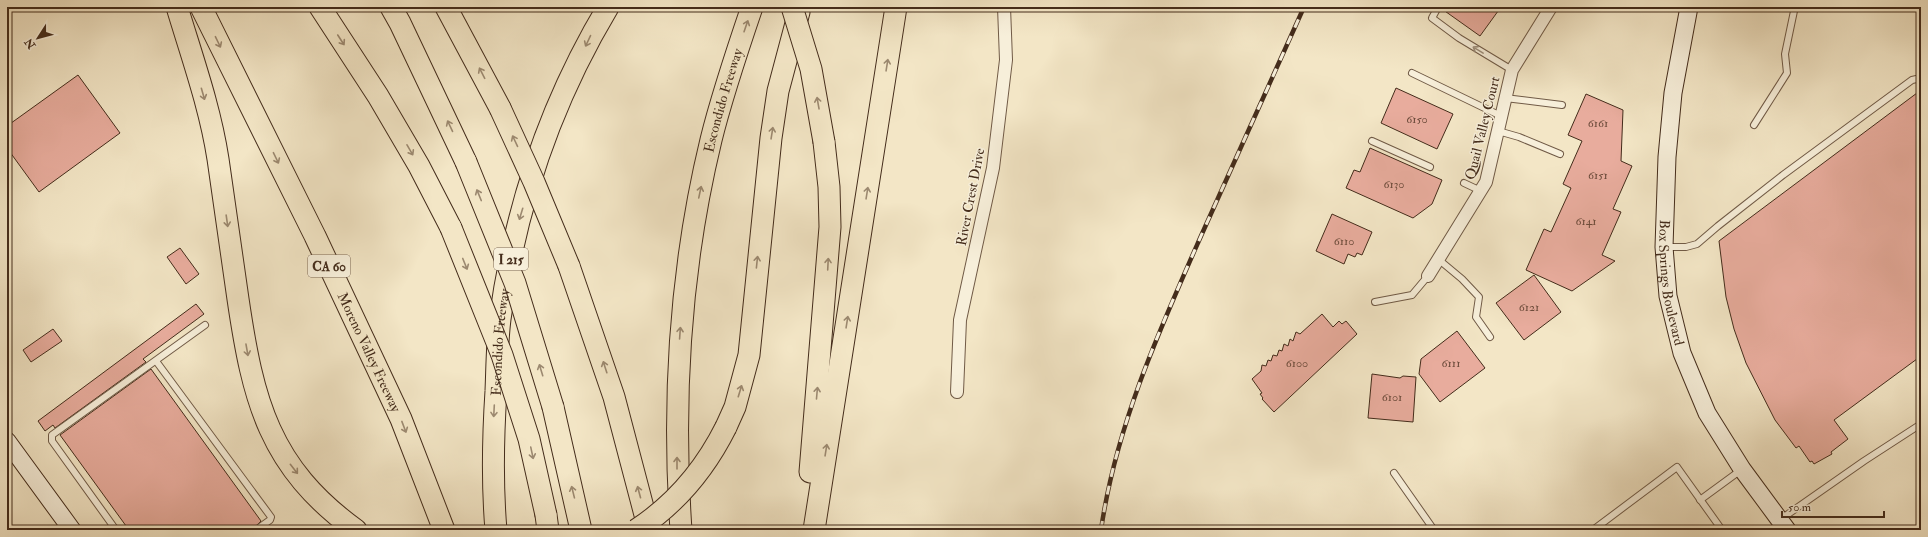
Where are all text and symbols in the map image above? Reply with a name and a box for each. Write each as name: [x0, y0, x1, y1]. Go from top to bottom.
north arrow: [18, 18, 58, 58]
one-way arrow: [742, 21, 750, 33]
one-way arrow: [337, 34, 346, 45]
one-way arrow: [584, 34, 591, 46]
text: N: [21, 35, 39, 52]
one-way arrow: [215, 36, 222, 48]
street label: Escondido Freeway: [700, 46, 748, 154]
one-way arrow: [1473, 46, 1484, 54]
one-way arrow: [883, 59, 891, 72]
one-way arrow: [478, 67, 485, 79]
street label: Quail Valley Court: [1461, 74, 1505, 182]
one-way arrow: [200, 87, 207, 100]
one-way arrow: [814, 97, 822, 110]
house number: 6150: [1406, 112, 1428, 127]
house number: 6161: [1588, 116, 1608, 131]
one-way arrow: [446, 121, 453, 133]
one-way arrow: [768, 127, 776, 140]
one-way arrow: [511, 135, 518, 147]
one-way arrow: [406, 144, 414, 156]
street label: River Crest Drive: [953, 147, 988, 247]
one-way arrow: [273, 152, 280, 164]
house number: 6151: [1588, 168, 1608, 183]
house number: 6130: [1383, 177, 1405, 192]
one-way arrow: [697, 186, 705, 199]
one-way arrow: [864, 187, 872, 200]
one-way arrow: [475, 189, 483, 201]
one-way arrow: [517, 207, 524, 220]
one-way arrow: [223, 214, 231, 227]
house number: 6141: [1575, 214, 1597, 229]
street label: Box Springs Boulevard: [1654, 219, 1688, 347]
house number: 6110: [1334, 234, 1354, 249]
road number: I 215: [494, 248, 528, 270]
road number: CA 60: [308, 255, 350, 277]
one-way arrow: [754, 256, 761, 269]
one-way arrow: [462, 258, 470, 270]
one-way arrow: [824, 258, 832, 271]
street label: Escondido Freeway: [488, 287, 515, 396]
street label: Moreno Valley Freeway: [334, 290, 405, 416]
house number: 6121: [1519, 300, 1539, 315]
one-way arrow: [843, 316, 851, 329]
one-way arrow: [677, 327, 684, 340]
one-way arrow: [243, 343, 251, 356]
house number: 6100: [1286, 356, 1308, 371]
house number: 6111: [1442, 356, 1460, 371]
one-way arrow: [600, 361, 608, 373]
one-way arrow: [537, 363, 544, 376]
one-way arrow: [737, 384, 744, 397]
one-way arrow: [813, 387, 820, 400]
house number: 6101: [1382, 390, 1402, 405]
one-way arrow: [491, 404, 498, 417]
one-way arrow: [401, 421, 409, 433]
one-way arrow: [823, 444, 831, 457]
one-way arrow: [528, 446, 536, 459]
one-way arrow: [673, 457, 681, 470]
one-way arrow: [289, 464, 298, 475]
one-way arrow: [569, 486, 576, 499]
one-way arrow: [635, 486, 643, 499]
scale bar: [1782, 493, 1884, 519]
text: 50 m: [1788, 500, 1812, 515]

